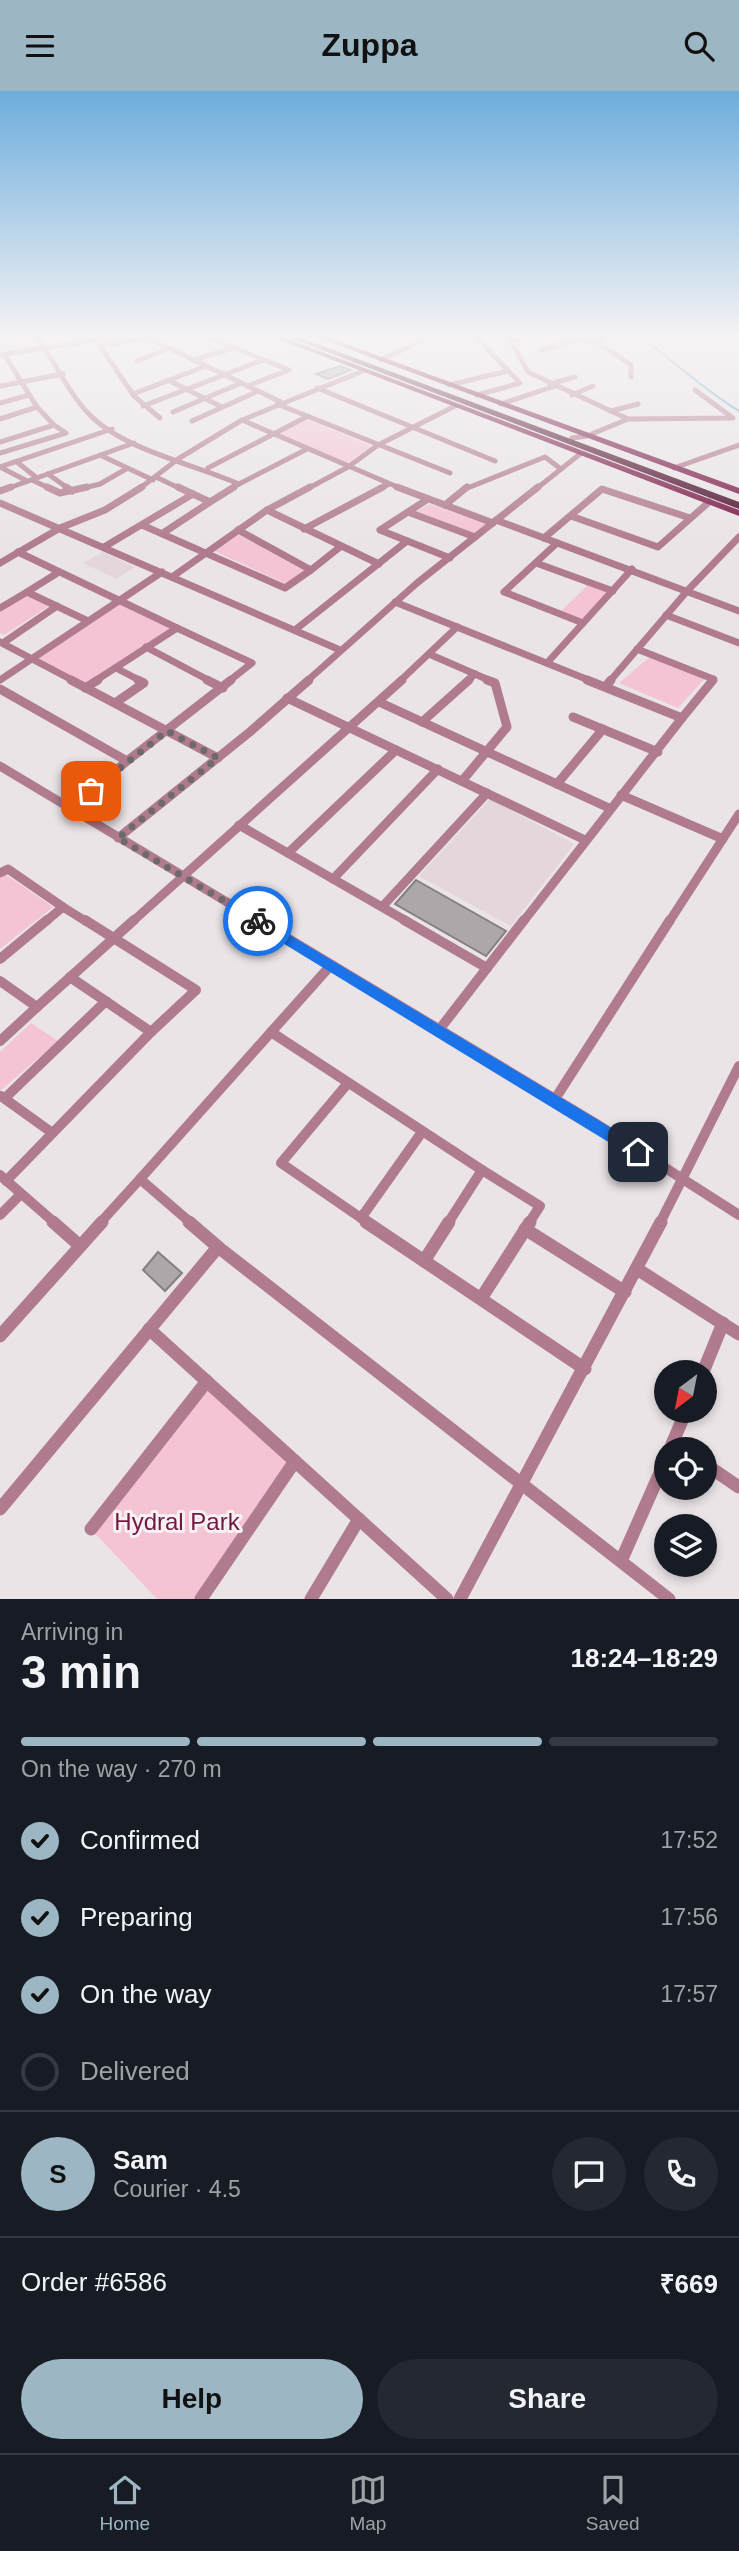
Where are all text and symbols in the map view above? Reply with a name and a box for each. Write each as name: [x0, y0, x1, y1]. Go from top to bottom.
icon: menu: [21, 27, 59, 65]
text: Zuppa: [322, 27, 417, 63]
icon: search: [680, 27, 718, 65]
pin: [61, 761, 121, 821]
icon: bag: [72, 772, 110, 810]
courier: [223, 886, 293, 956]
icon: bike: [239, 902, 277, 940]
pin: [608, 1122, 668, 1182]
icon: home: [619, 1133, 657, 1171]
north arrow: [654, 1360, 718, 1423]
map controls: [654, 1360, 717, 1577]
button: locate: [654, 1437, 717, 1500]
park label: Hydral Park: [114, 1508, 241, 1535]
button: layers: [654, 1514, 717, 1577]
text: Arriving in: [21, 1619, 123, 1645]
text: 18:24–18:29: [571, 1643, 718, 1673]
text: 3 min: [21, 1646, 141, 1698]
text: On the way · 270 m: [21, 1756, 222, 1782]
icon: check: [21, 1822, 59, 1860]
text: Confirmed: [80, 1825, 200, 1855]
text: 17:52: [660, 1827, 718, 1853]
icon: check: [21, 1899, 59, 1937]
text: Preparing: [80, 1902, 193, 1932]
text: 17:56: [660, 1904, 718, 1930]
icon: check: [21, 1976, 59, 2014]
text: On the way: [80, 1979, 212, 2009]
text: 17:57: [660, 1981, 718, 2007]
text: Delivered: [80, 2056, 190, 2086]
button: chat: [552, 2137, 626, 2211]
button: phone: [644, 2137, 718, 2211]
text: Sam: [113, 2145, 168, 2175]
text: S: [49, 2159, 67, 2189]
text: Courier · 4.5: [113, 2176, 241, 2202]
text: Order #6586: [21, 2267, 167, 2297]
text: ₹669: [660, 2269, 718, 2299]
button: Help: [21, 2359, 363, 2439]
button: Share: [377, 2359, 718, 2439]
tab: Home: [99, 2471, 150, 2535]
tab: Map: [349, 2471, 387, 2535]
tab: Saved: [586, 2471, 640, 2535]

